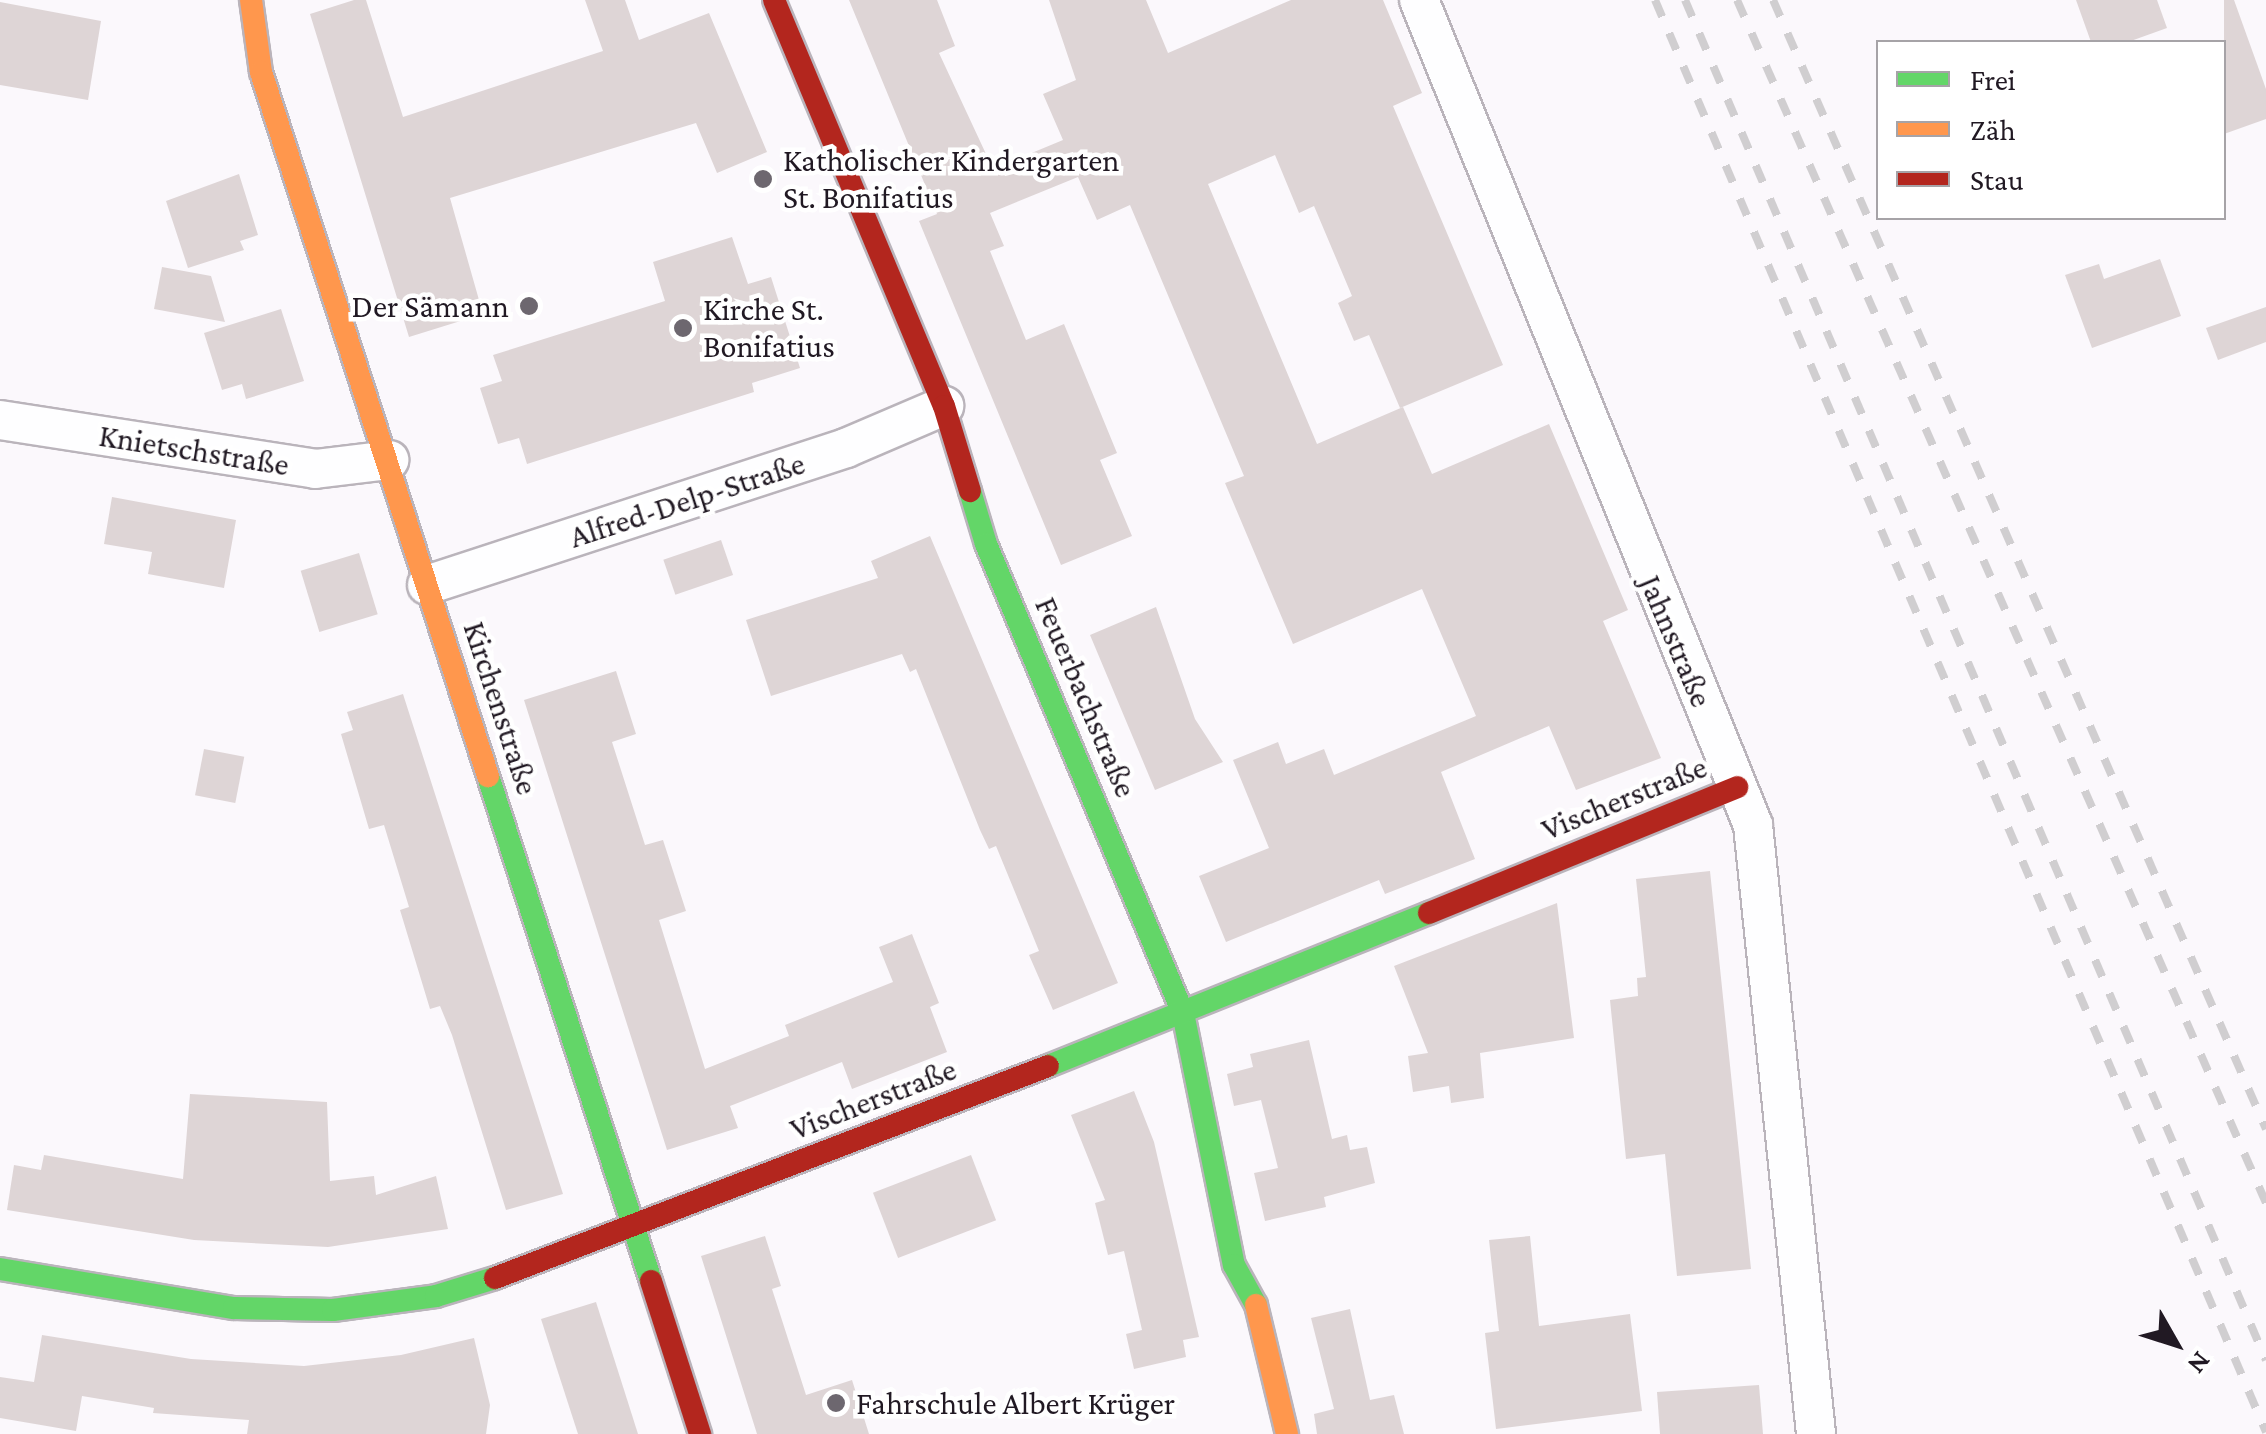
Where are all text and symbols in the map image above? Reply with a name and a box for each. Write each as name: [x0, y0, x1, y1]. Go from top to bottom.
legend: [1876, 40, 2226, 220]
text: Frei: [1970, 63, 2016, 96]
text: Zäh: [1970, 113, 2016, 146]
place label: Katholischer Kindergarten St. Bonifatius: [783, 142, 1119, 217]
text: Stau: [1970, 163, 2024, 196]
marker: Katholischer Kindergarten St. Bonifatius: [752, 168, 774, 190]
place label: Der Sämann: [352, 287, 509, 325]
place label: Kirche St. Bonifatius: [703, 291, 835, 366]
marker: Der Sämann: [518, 295, 540, 317]
marker: Kirche St. Bonifatius: [672, 317, 694, 339]
street label: Knietschstraße: [96, 416, 292, 484]
street label: Alfred-Delp-Straße: [565, 444, 809, 556]
street label: Jahnstraße: [1631, 569, 1721, 713]
street label: Feuerbachstraße: [1027, 591, 1145, 803]
street label: Kirchenstraße: [455, 617, 547, 799]
street label: Vischerstraße: [1536, 747, 1712, 849]
street label: Vischerstraße: [785, 1050, 961, 1148]
north arrow: [2126, 1294, 2226, 1394]
text: N: [2182, 1346, 2218, 1380]
place label: Fahrschule Albert Krüger: [856, 1384, 1175, 1422]
marker: Fahrschule Albert Krüger: [825, 1392, 847, 1414]

